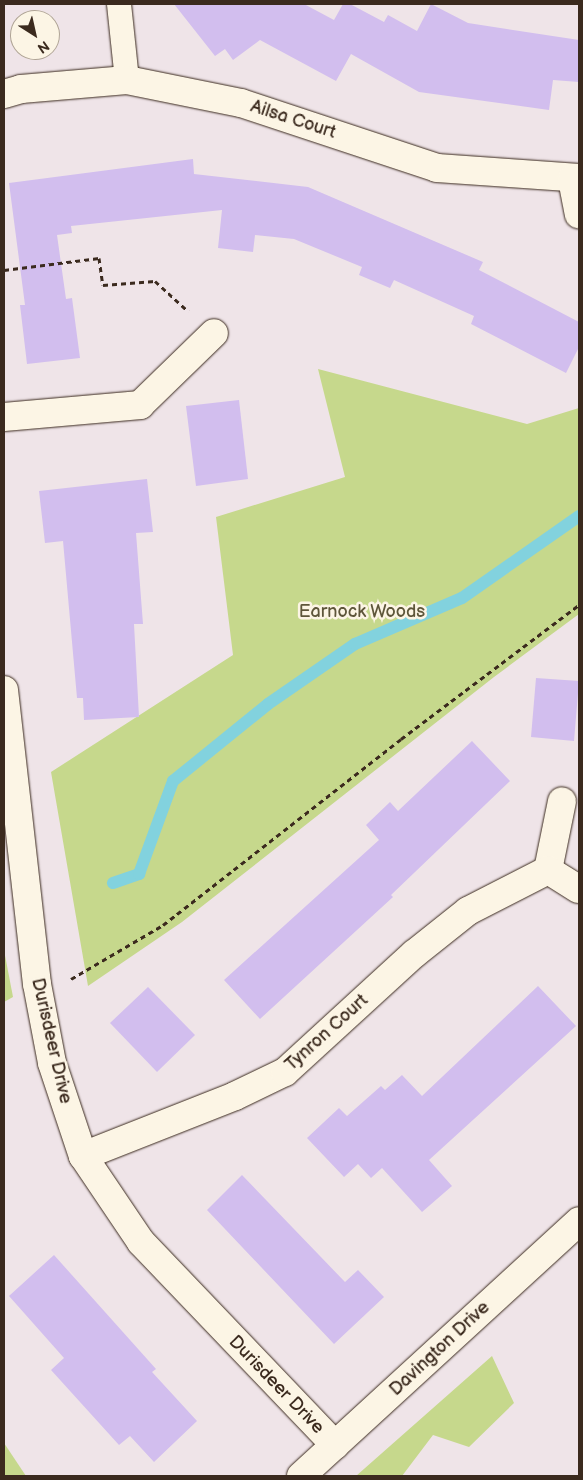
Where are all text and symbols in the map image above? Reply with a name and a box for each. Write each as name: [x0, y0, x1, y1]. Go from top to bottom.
north arrow: [10, 10, 60, 60]
text: N: [34, 37, 53, 57]
street label: Ailsa Court: [248, 96, 338, 144]
park label: Earnock Woods: [298, 601, 426, 623]
street label: Durisdeer Drive: [26, 976, 76, 1106]
street label: Tynron Court: [281, 990, 373, 1076]
street label: Davington Drive: [385, 1297, 495, 1401]
street label: Durisdeer Drive: [224, 1331, 328, 1439]

